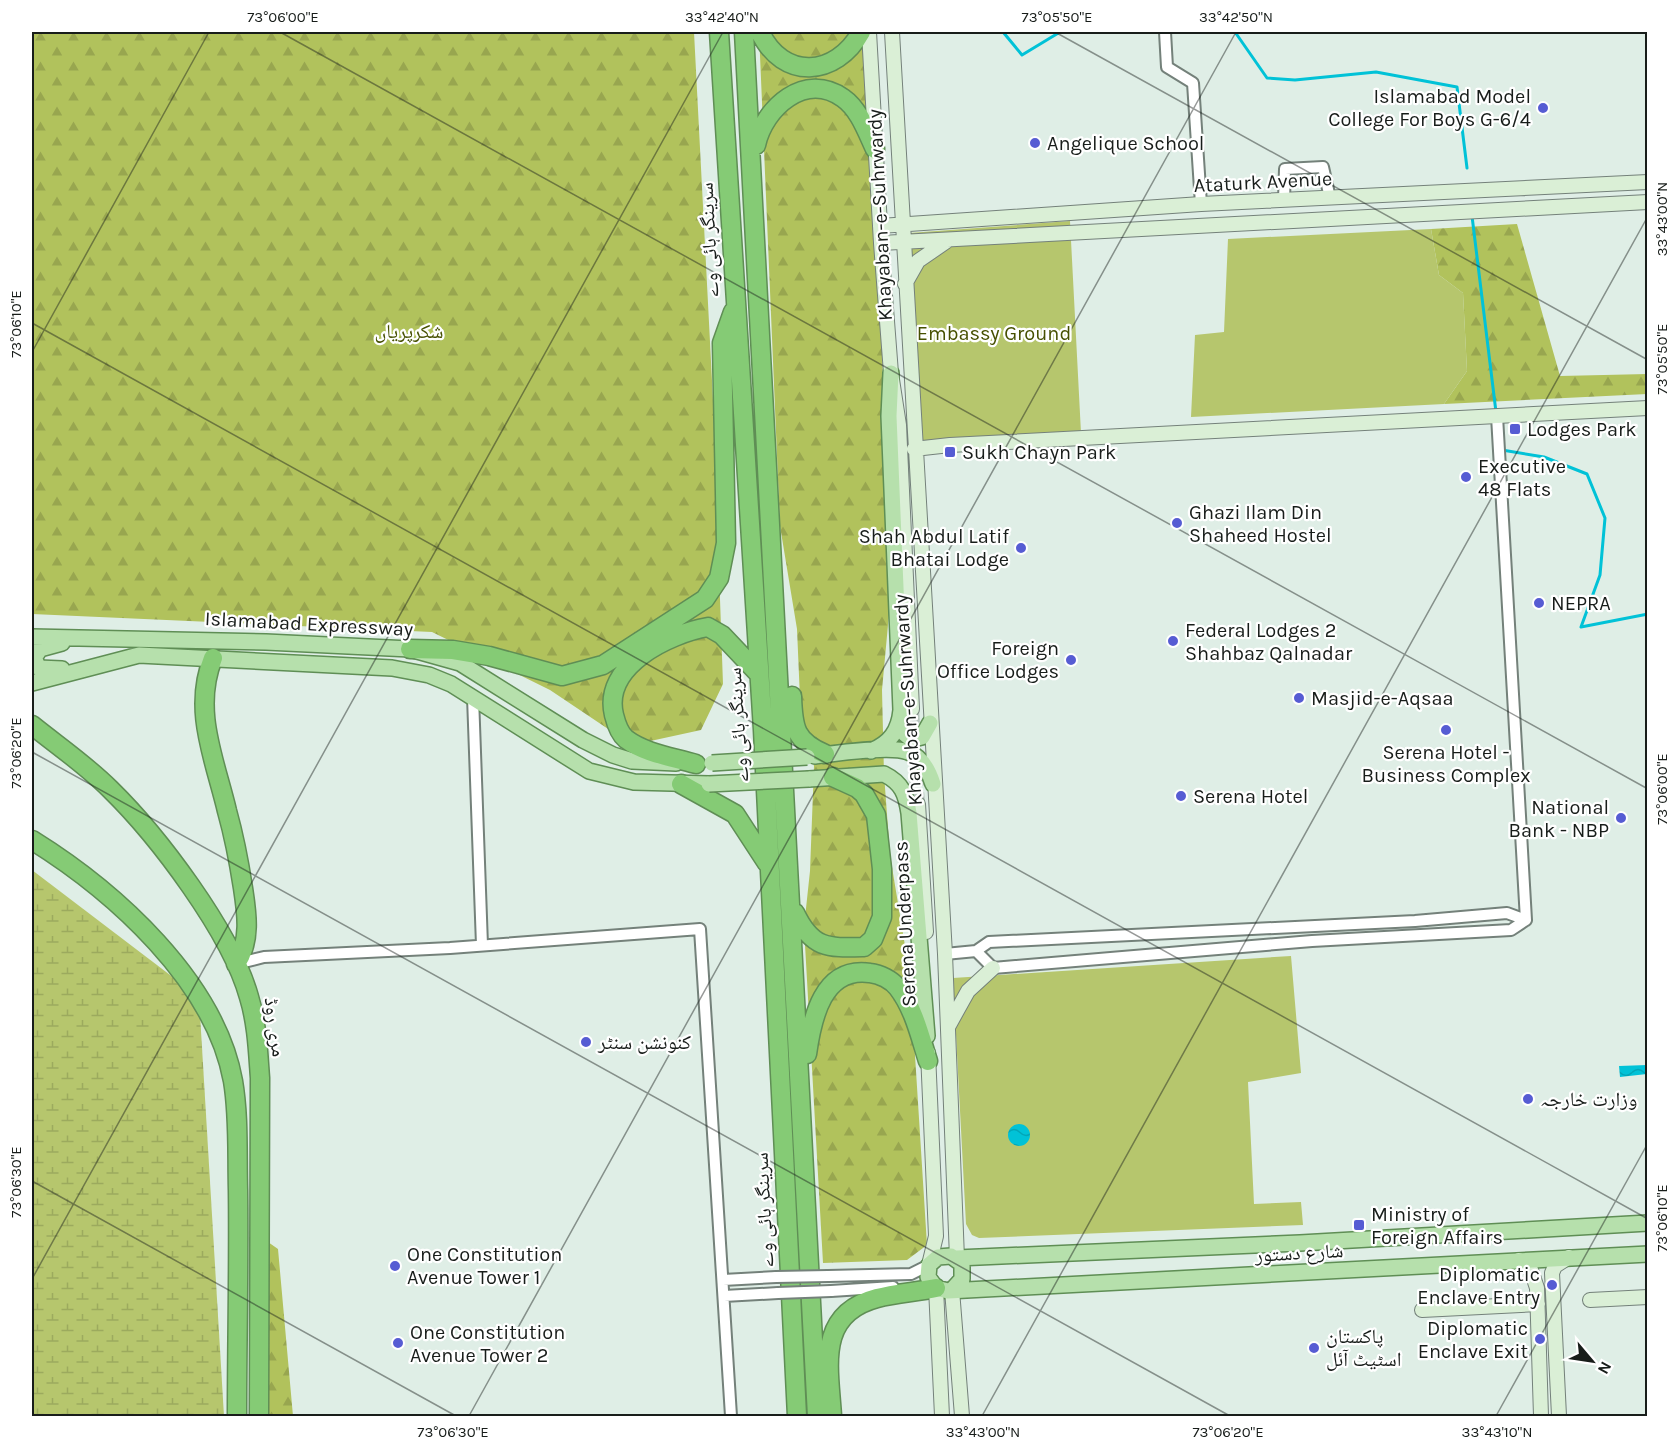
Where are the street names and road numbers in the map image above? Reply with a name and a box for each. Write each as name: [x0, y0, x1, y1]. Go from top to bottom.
street label: Khayaban-e-Suhrwardy: [863, 109, 897, 321]
street label: Ataturk Avenue: [1193, 167, 1333, 197]
street label: سرینگر ہائی وے: [694, 182, 724, 298]
street label: Khayaban-e-Suhrwardy: [889, 593, 927, 807]
street label: Islamabad Expressway: [204, 607, 414, 641]
street label: سرینگر ہائی وے: [723, 667, 753, 783]
street label: Serena Underpass: [889, 841, 921, 1007]
street label: مری روڈ: [259, 996, 291, 1058]
street label: سرینگر ہائی وے: [749, 1152, 779, 1268]
street label: شارع دستور: [1253, 1239, 1344, 1268]

